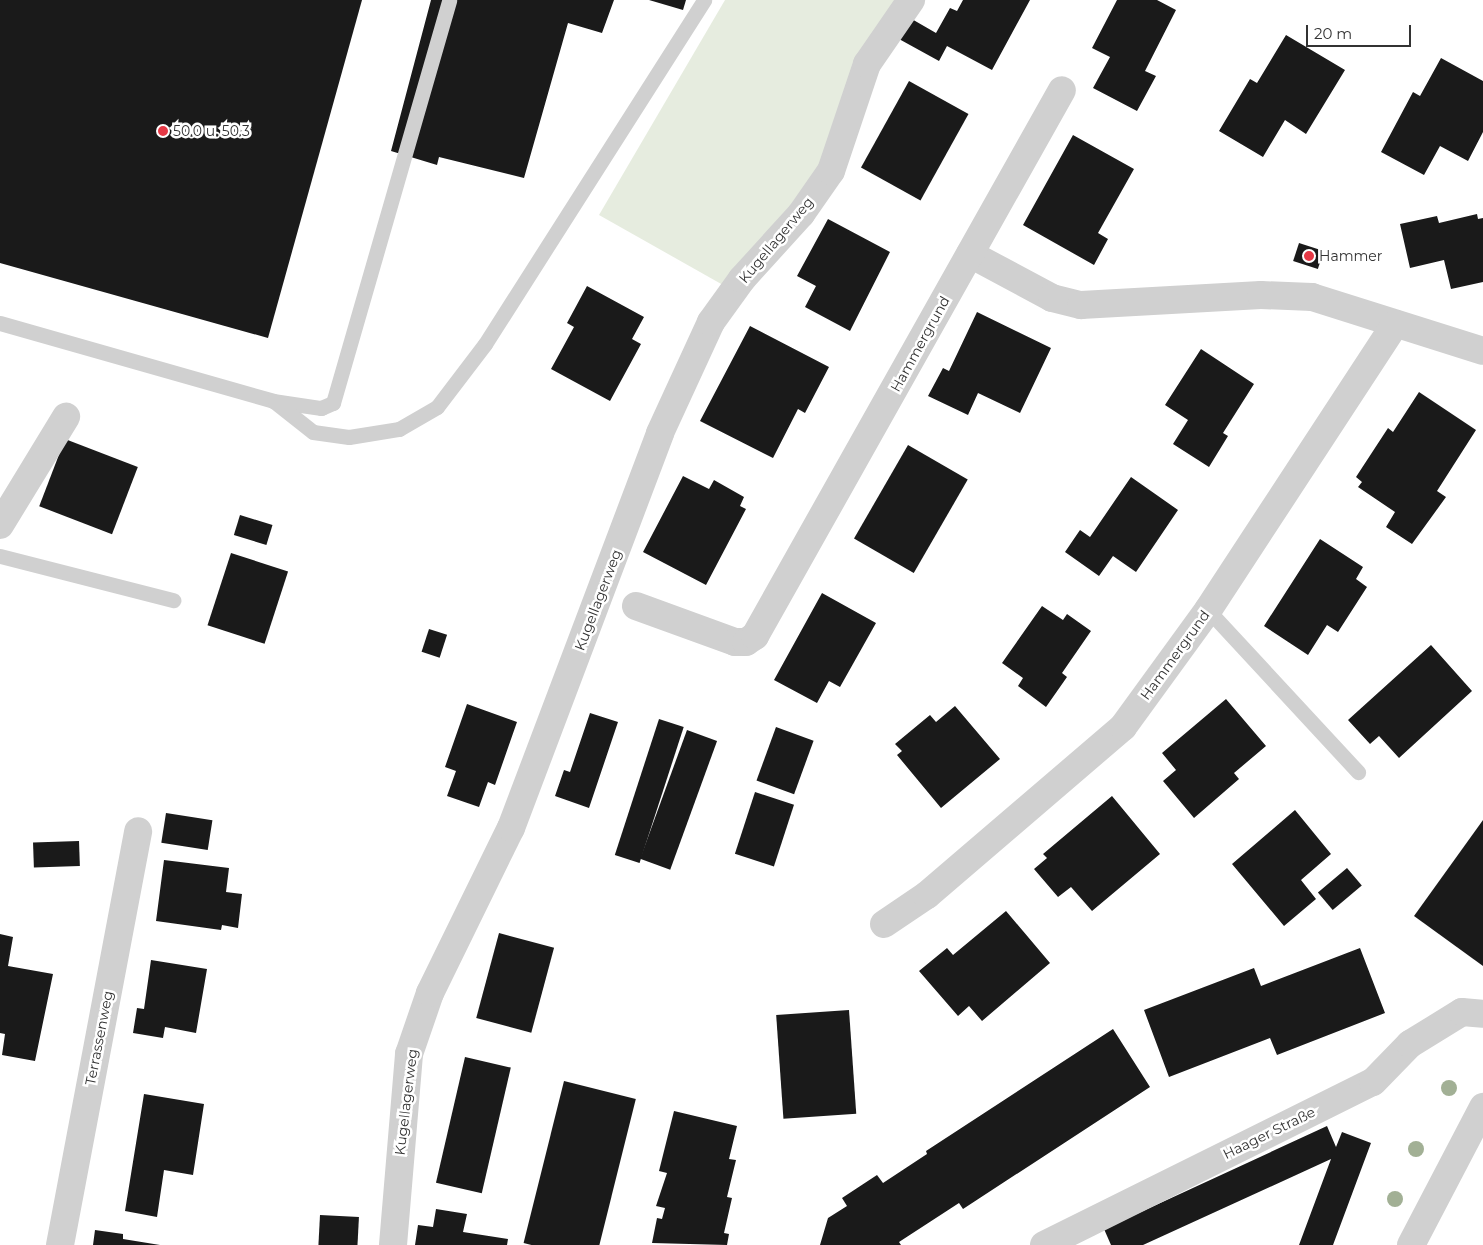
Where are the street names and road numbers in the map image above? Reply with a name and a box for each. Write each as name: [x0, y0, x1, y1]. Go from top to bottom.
street label: Kugellagerweg: [735, 194, 817, 286]
street label: Hammergrund: [887, 293, 953, 395]
street label: Kugellagerweg: [571, 547, 625, 653]
street label: Hammergrund: [1137, 607, 1213, 703]
street label: Terrassenweg: [82, 989, 116, 1087]
street label: Kugellagerweg: [391, 1048, 421, 1156]
street label: Haager Straße: [1220, 1103, 1318, 1163]

